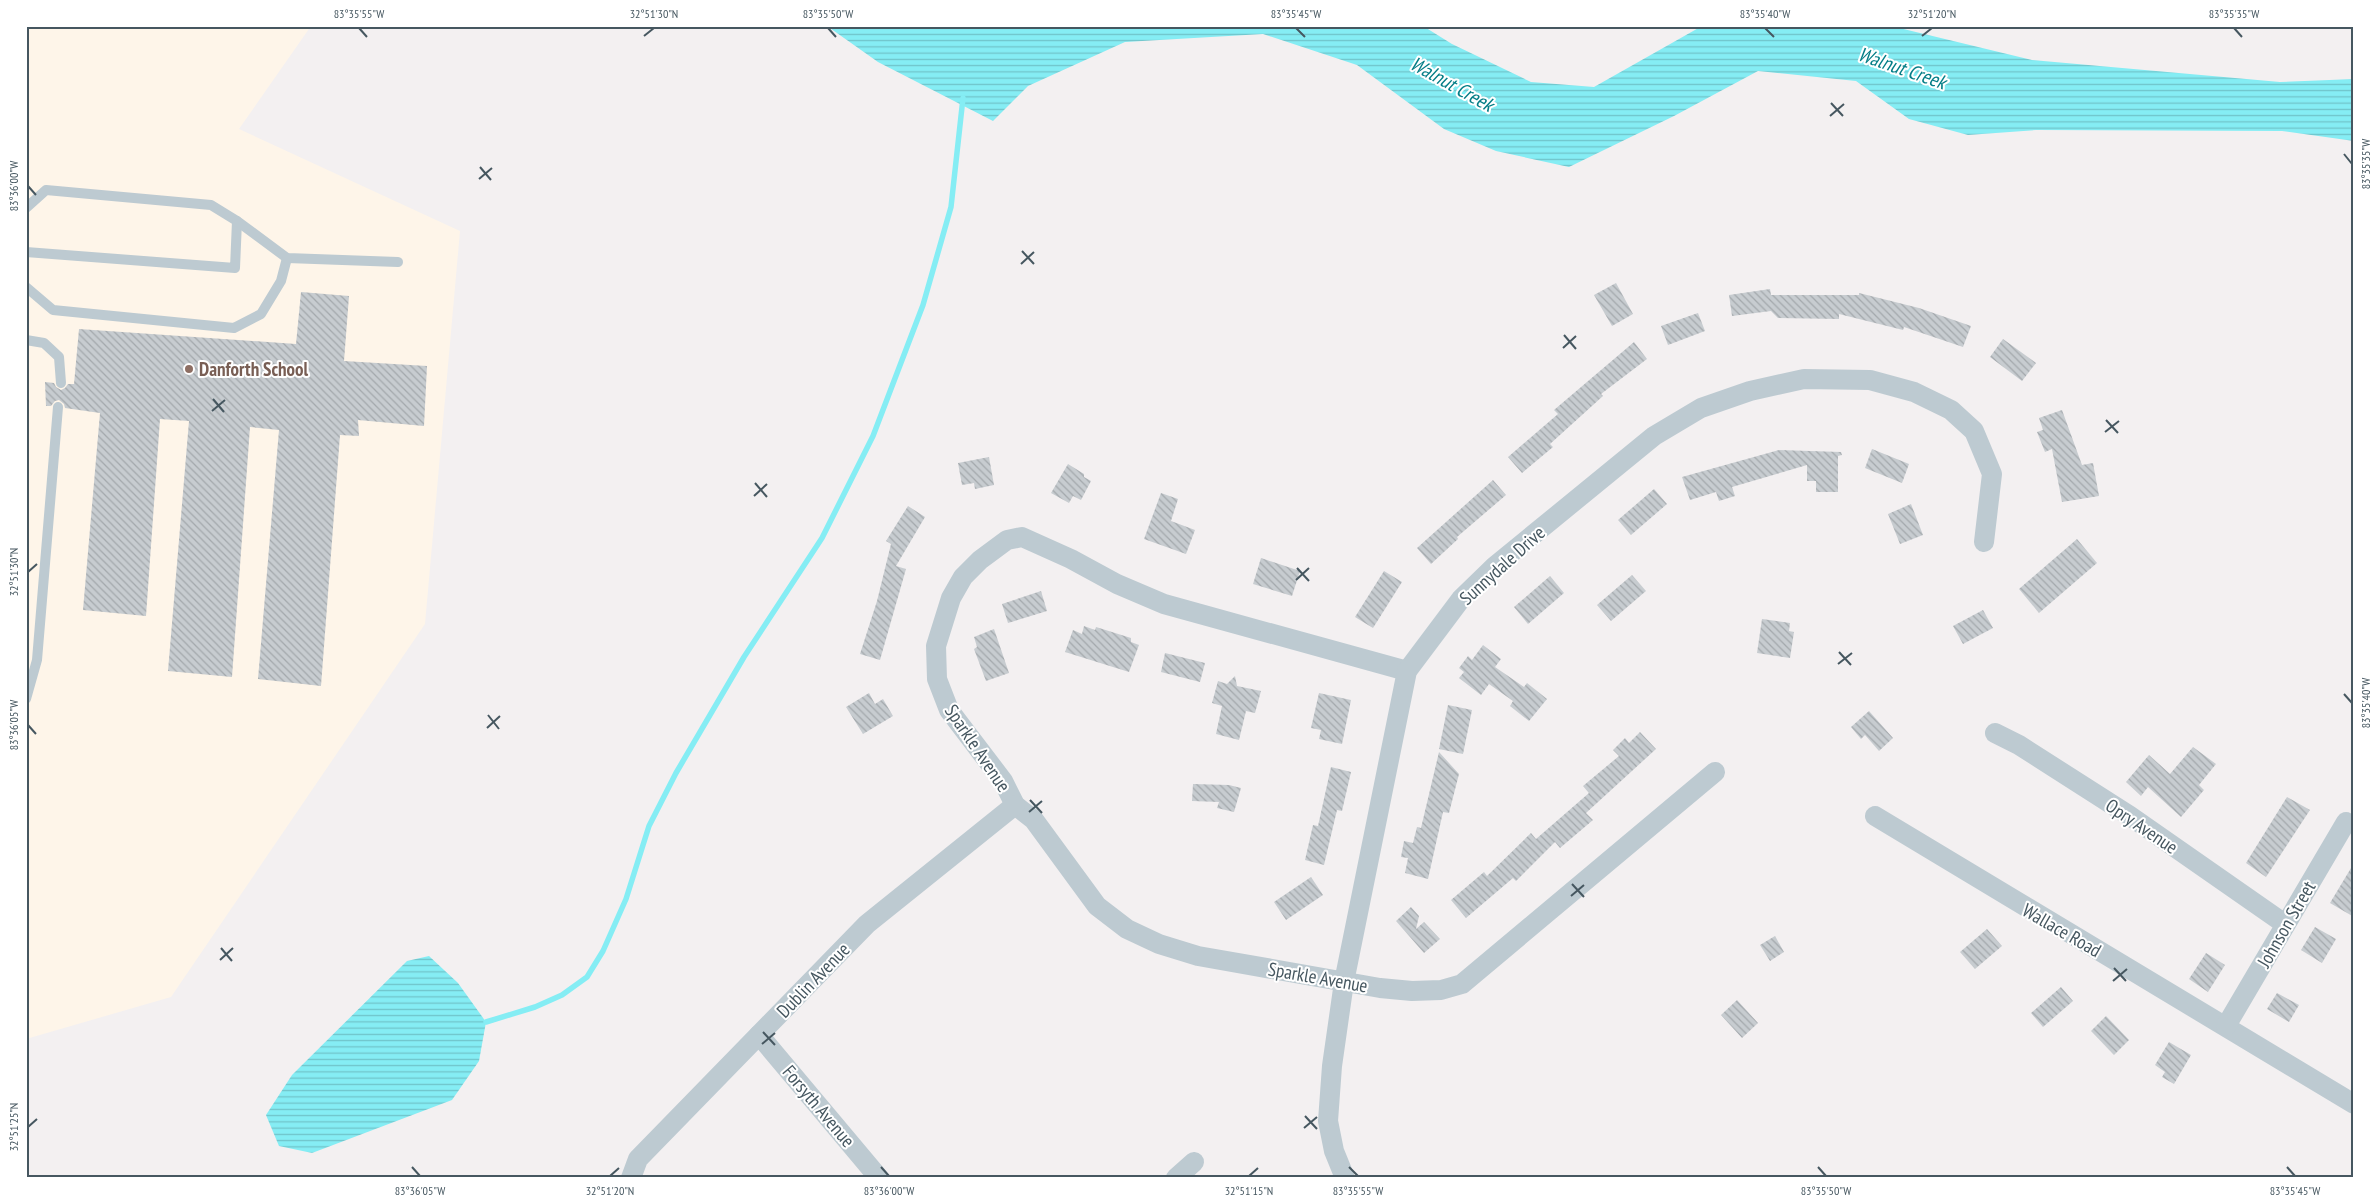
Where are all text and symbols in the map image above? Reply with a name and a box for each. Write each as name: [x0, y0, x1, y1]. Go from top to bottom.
text: 83°35'55"W: [334, 6, 384, 21]
text: 32°51'30"N: [630, 6, 678, 21]
text: 83°35'50"W: [803, 6, 853, 21]
text: 83°35'45"W: [1271, 6, 1321, 21]
text: 83°35'40"W: [1740, 6, 1790, 21]
text: 32°51'20"N: [1908, 6, 1956, 21]
text: 83°35'35"W: [2209, 6, 2259, 21]
water label: Walnut Creek: [1855, 41, 1951, 96]
water label: Walnut Creek: [1406, 51, 1500, 119]
text: 83°35'35"W: [2358, 139, 2373, 189]
text: 83°36'00"W: [6, 161, 21, 211]
place label: Danforth School: [199, 357, 309, 381]
marker: Danforth School: [183, 363, 195, 375]
street label: Sunnydale Drive: [1454, 520, 1550, 610]
text: 32°51'30"N: [6, 548, 21, 596]
text: 83°35'40"W: [2358, 678, 2373, 728]
text: 83°36'05"W: [6, 700, 21, 750]
street label: Sparkle Avenue: [940, 700, 1016, 796]
street label: Opry Avenue: [2101, 793, 2183, 859]
street label: Johnson Street: [2251, 876, 2321, 972]
street label: Wallace Road: [2018, 898, 2106, 962]
street label: Dublin Avenue: [771, 937, 855, 1022]
street label: Sparkle Avenue: [1266, 956, 1370, 998]
street label: Forsyth Avenue: [778, 1060, 860, 1152]
text: 32°51'25"N: [6, 1103, 21, 1151]
text: 83°36'05"W: [395, 1183, 445, 1198]
text: 32°51'20"N: [586, 1183, 634, 1198]
text: 83°36'00"W: [864, 1183, 914, 1198]
text: 32°51'15"N: [1225, 1183, 1273, 1198]
text: 83°35'55"W: [1333, 1183, 1383, 1198]
text: 83°35'50"W: [1801, 1183, 1851, 1198]
text: 83°35'45"W: [2270, 1183, 2320, 1198]

